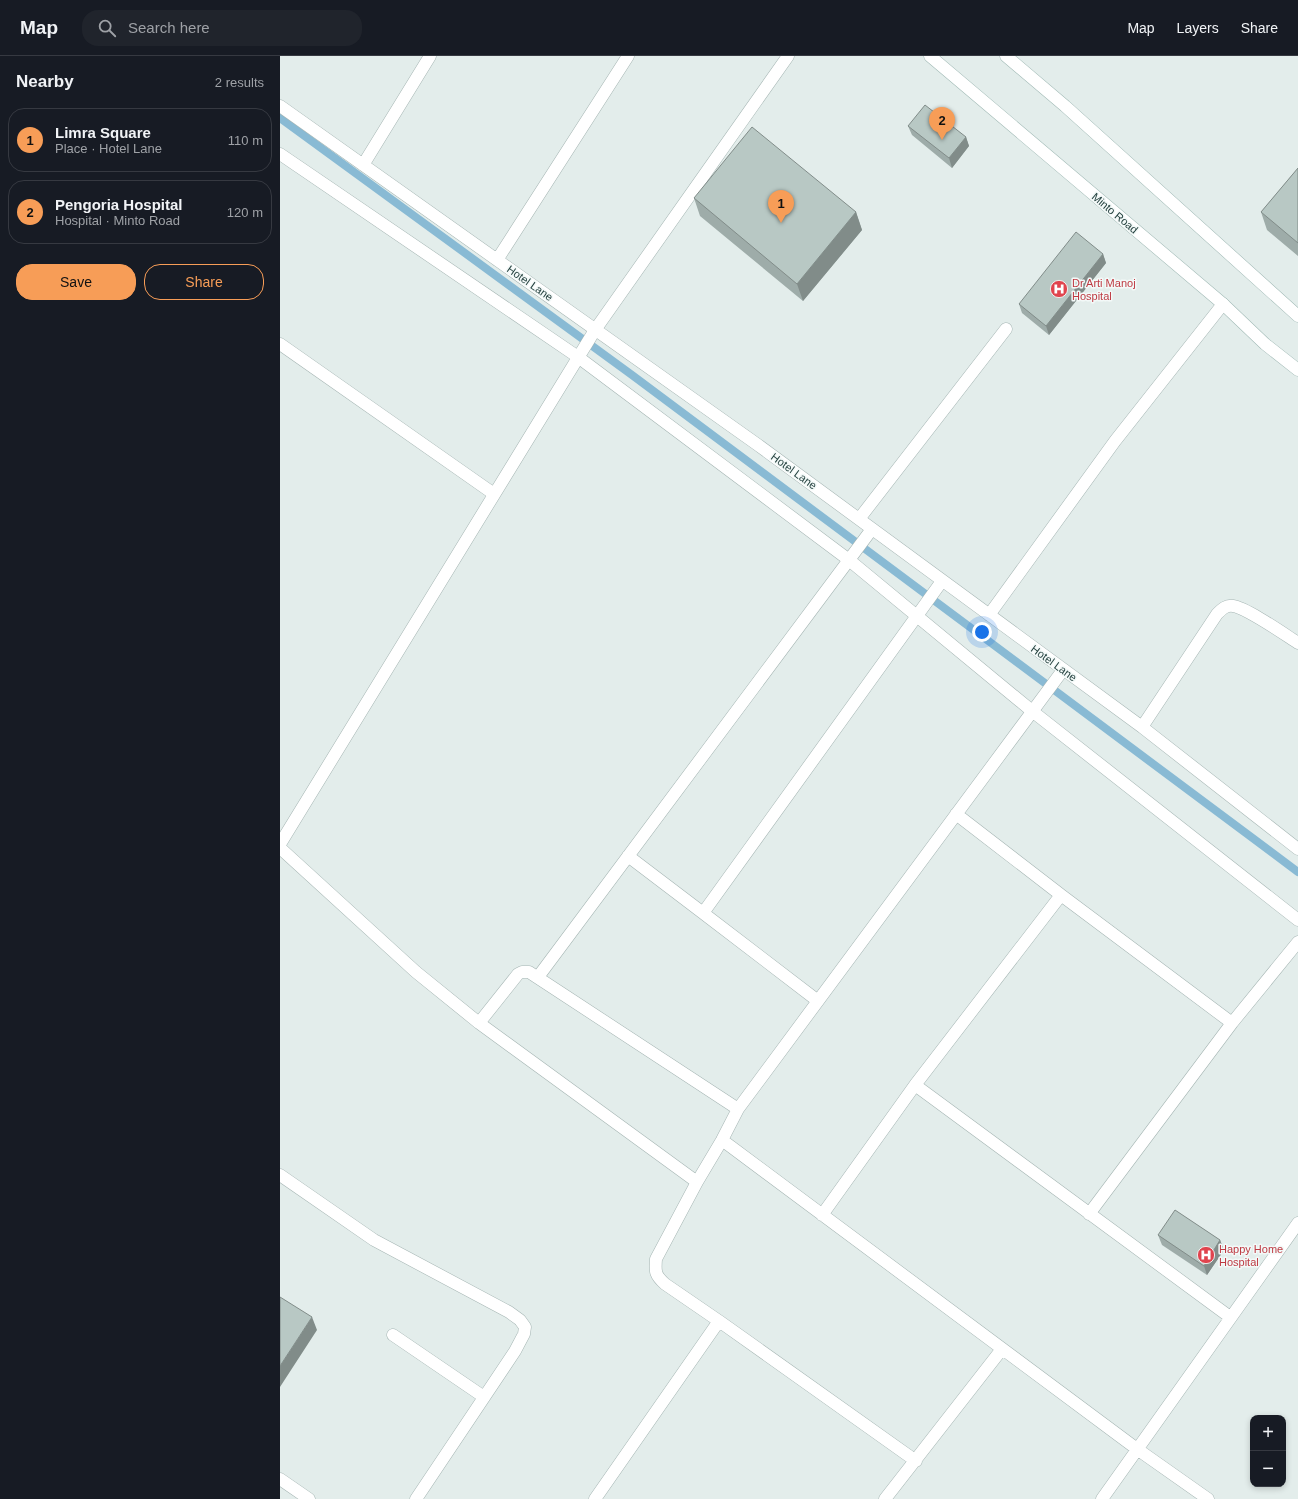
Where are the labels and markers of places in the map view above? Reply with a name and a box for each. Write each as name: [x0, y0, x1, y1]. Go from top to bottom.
pin: 2: [929, 107, 955, 140]
pin: 1: [768, 190, 794, 223]
place label: Dr Arti Manoj Hospital: [1072, 277, 1136, 302]
hospital icon: Dr Arti Manoj Hospital: [1049, 279, 1069, 299]
place label: Happy Home Hospital: [1219, 1243, 1283, 1268]
hospital icon: Happy Home Hospital: [1196, 1245, 1216, 1265]

